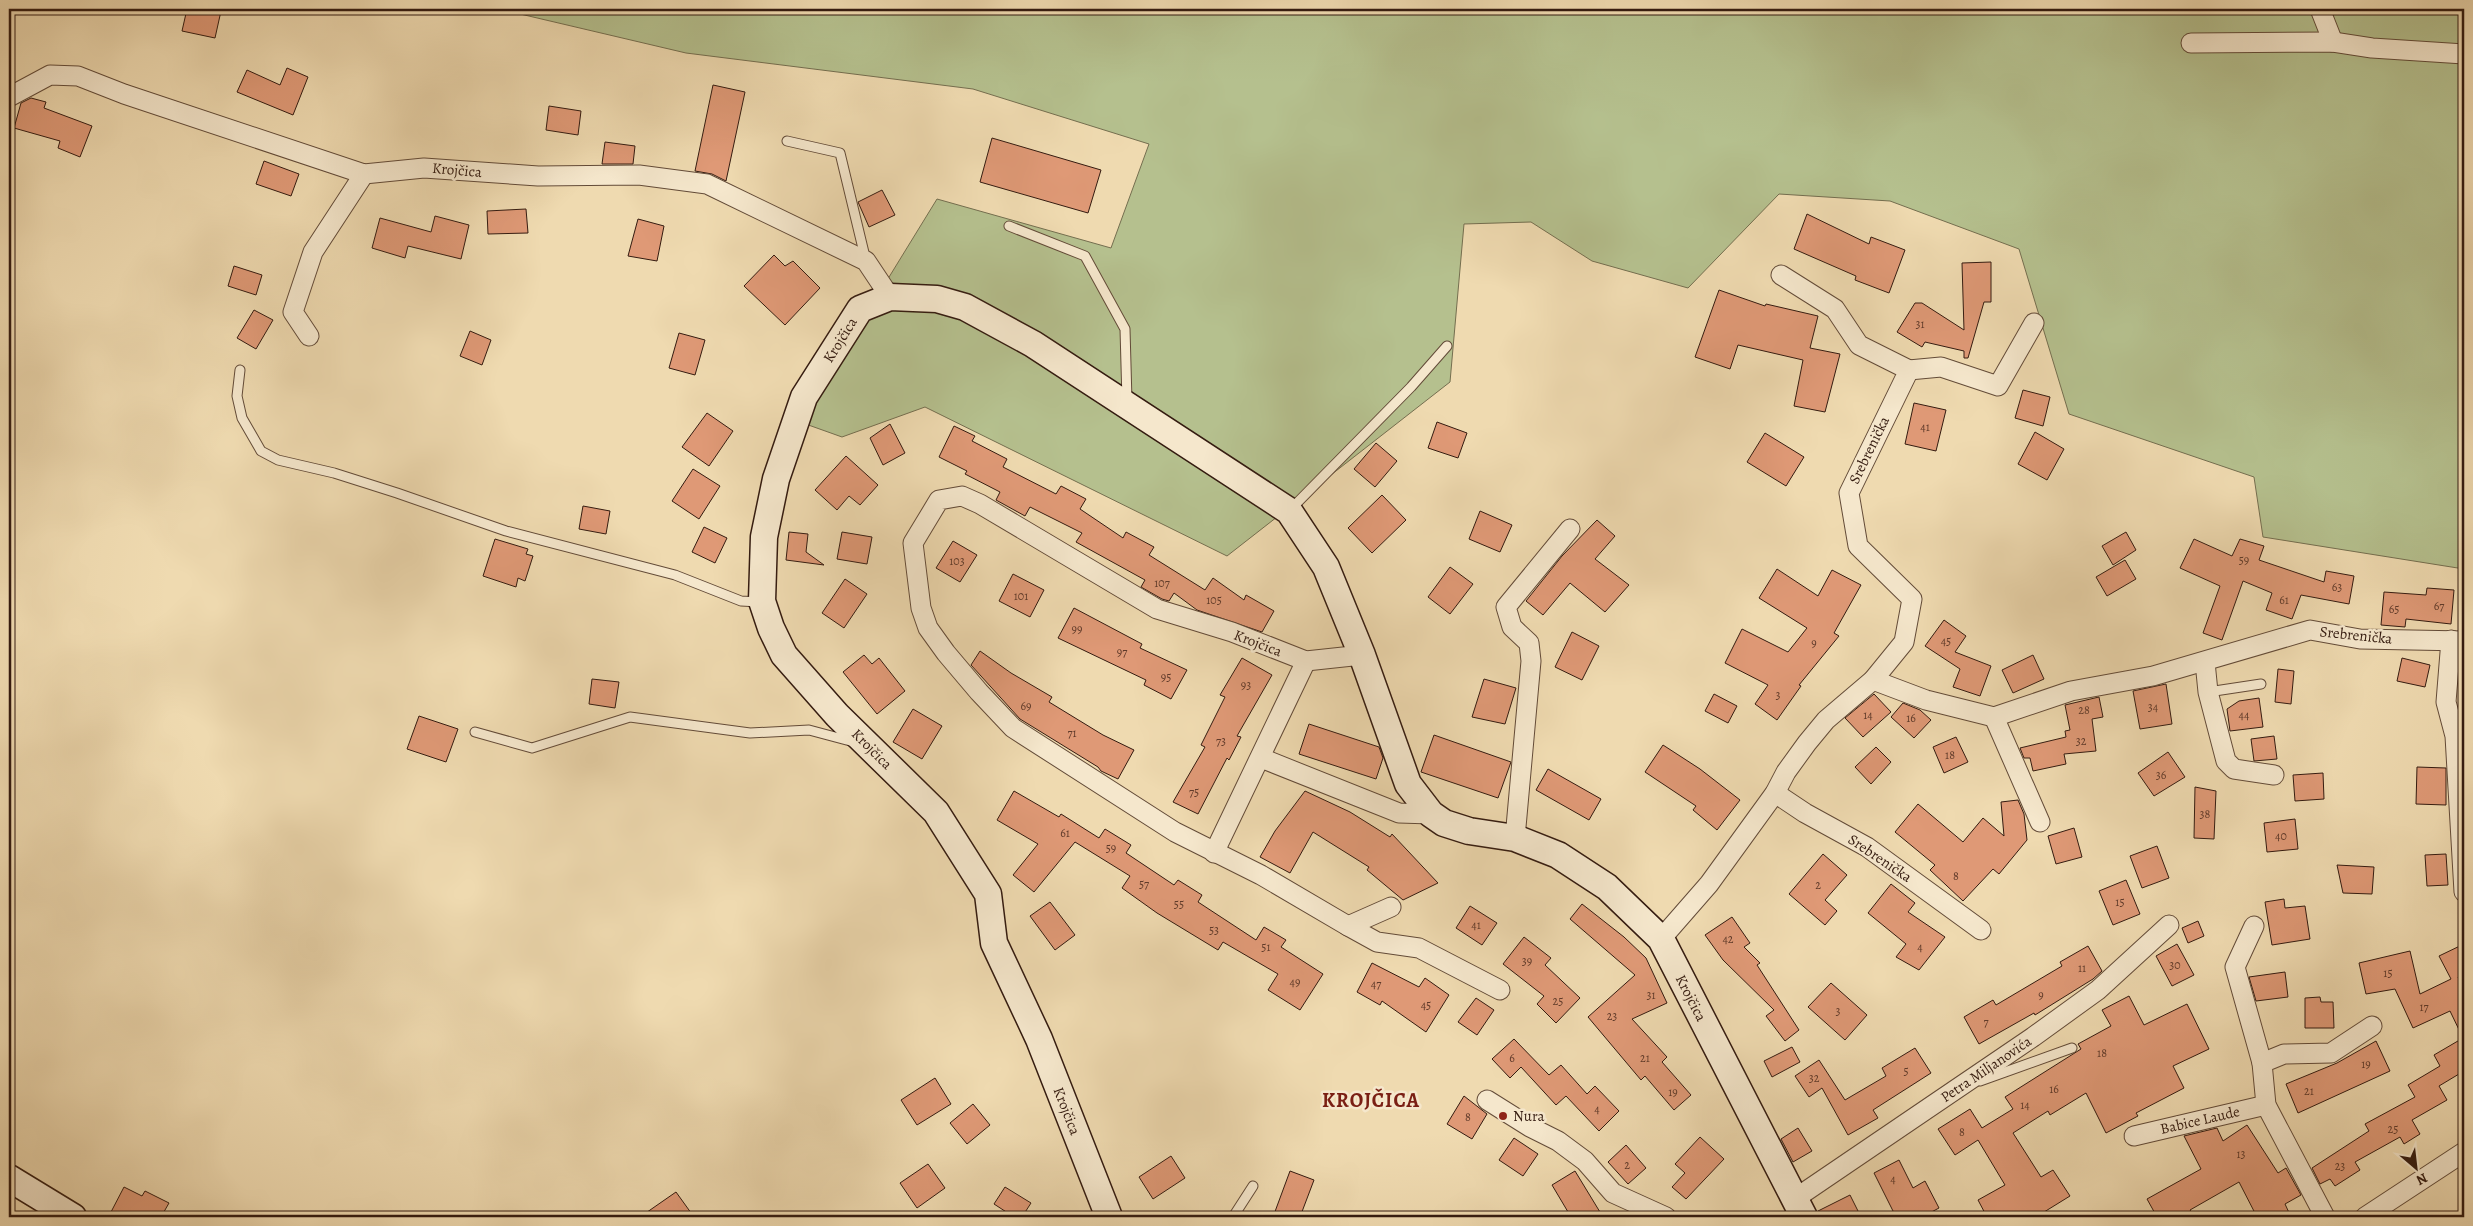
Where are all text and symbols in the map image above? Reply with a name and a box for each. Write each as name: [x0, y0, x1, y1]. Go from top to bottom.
street label: Krojčica: [431, 158, 483, 182]
street label: Krojčica: [818, 313, 862, 367]
house number: 31: [1915, 316, 1925, 332]
street label: Srebrenička: [1844, 413, 1894, 487]
house number: 41: [1920, 419, 1930, 435]
house number: 59: [2239, 552, 2249, 568]
house number: 103: [949, 553, 965, 569]
house number: 107: [1154, 575, 1171, 591]
house number: 63: [2332, 579, 2342, 595]
house number: 101: [1014, 588, 1028, 604]
house number: 105: [1206, 592, 1222, 608]
house number: 61: [2279, 592, 2289, 608]
house number: 67: [2434, 598, 2445, 614]
house number: 65: [2389, 601, 2399, 617]
house number: 99: [1072, 621, 1082, 637]
street label: Srebrenička: [2319, 621, 2393, 649]
street label: Krojčica: [1231, 625, 1285, 661]
house number: 45: [1941, 633, 1951, 649]
house number: 9: [1811, 635, 1817, 651]
house number: 97: [1117, 644, 1128, 660]
house number: 95: [1161, 669, 1171, 685]
house number: 93: [1241, 677, 1251, 693]
house number: 3: [1776, 687, 1781, 703]
house number: 69: [1020, 698, 1032, 714]
house number: 34: [2148, 699, 2159, 715]
house number: 28: [2078, 702, 2090, 718]
house number: 14: [1863, 707, 1873, 723]
house number: 44: [2239, 707, 2250, 723]
house number: 16: [1906, 710, 1916, 726]
street label: Krojčica: [847, 724, 897, 774]
house number: 71: [1067, 725, 1077, 741]
house number: 73: [1216, 733, 1226, 749]
house number: 32: [2076, 733, 2087, 749]
house number: 18: [1945, 747, 1955, 763]
house number: 36: [2156, 767, 2167, 783]
house number: 75: [1189, 784, 1199, 800]
house number: 38: [2200, 806, 2211, 822]
house number: 61: [1060, 825, 1070, 841]
house number: 40: [2275, 828, 2287, 844]
street label: Srebrenička: [1844, 829, 1916, 887]
house number: 59: [1106, 840, 1116, 856]
house number: 8: [1953, 868, 1959, 884]
house number: 57: [1139, 876, 1150, 892]
house number: 2: [1815, 877, 1821, 893]
house number: 15: [2115, 894, 2125, 910]
house number: 55: [1174, 896, 1184, 912]
house number: 41: [1471, 917, 1481, 933]
house number: 53: [1209, 922, 1219, 938]
house number: 42: [1722, 931, 1734, 947]
house number: 51: [1261, 939, 1271, 955]
house number: 4: [1917, 939, 1923, 955]
house number: 39: [1522, 953, 1532, 969]
house number: 30: [2169, 957, 2181, 973]
house number: 11: [2078, 960, 2086, 976]
house number: 15: [2383, 965, 2393, 981]
street label: Krojčica: [1671, 971, 1711, 1025]
house number: 49: [1290, 974, 1300, 990]
house number: 47: [1371, 976, 1382, 992]
house number: 31: [1646, 987, 1656, 1003]
house number: 9: [2038, 987, 2044, 1003]
house number: 25: [1553, 993, 1563, 1009]
house number: 45: [1421, 997, 1431, 1013]
house number: 17: [2419, 999, 2430, 1015]
house number: 3: [1836, 1003, 1841, 1019]
house number: 23: [1607, 1008, 1617, 1024]
house number: 7: [1983, 1014, 1989, 1030]
street label: Petra Miljanovića: [1937, 1031, 2035, 1107]
house number: 18: [2097, 1045, 2107, 1061]
house number: 6: [1509, 1050, 1515, 1066]
house number: 21: [1640, 1050, 1650, 1066]
house number: 19: [2361, 1056, 2371, 1072]
house number: 5: [1903, 1063, 1909, 1079]
house number: 32: [1809, 1070, 1820, 1086]
house number: 16: [2049, 1081, 2059, 1097]
house number: 21: [2304, 1083, 2314, 1099]
street label: Krojčica: [1049, 1084, 1085, 1138]
house number: 19: [1668, 1084, 1678, 1100]
district label: KROJČICA: [1322, 1087, 1420, 1114]
house number: 14: [2020, 1097, 2030, 1113]
house number: 4: [1594, 1101, 1600, 1117]
street label: Babice Laude: [2158, 1101, 2242, 1139]
place label: Nura: [1513, 1106, 1545, 1126]
house number: 8: [1465, 1109, 1471, 1125]
marker: Nura: [1497, 1110, 1509, 1122]
house number: 25: [2388, 1121, 2398, 1137]
house number: 8: [1959, 1124, 1965, 1140]
north arrow: [2390, 1144, 2440, 1194]
house number: 13: [2236, 1146, 2246, 1162]
house number: 2: [1624, 1157, 1630, 1173]
house number: 23: [2335, 1158, 2345, 1174]
text: N: [2413, 1168, 2431, 1190]
house number: 4: [1890, 1171, 1896, 1187]

